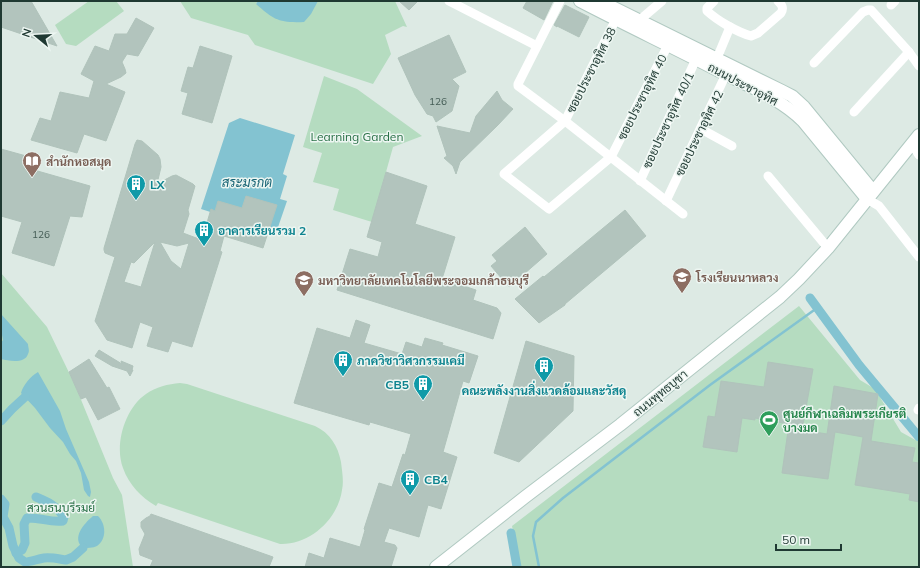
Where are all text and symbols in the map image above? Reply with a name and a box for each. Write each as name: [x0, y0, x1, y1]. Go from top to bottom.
north arrow: [16, 16, 56, 56]
street label: ซอยประชาอุทิศ 38: [563, 25, 621, 116]
text: N: [19, 27, 34, 39]
street label: ซอยประชาอุทิศ 40: [614, 52, 672, 143]
street label: ถนนประชาอุทิศ: [704, 59, 781, 111]
street label: ซอยประชาอุทิศ 40/1: [639, 69, 699, 172]
street label: ซอยประชาอุทิศ 42: [672, 87, 728, 179]
house number: 126: [429, 95, 447, 108]
park label: Learning Garden: [311, 129, 403, 144]
library icon: สำนักหอสมุด: [21, 150, 43, 178]
place label: สำนักหอสมุด: [46, 154, 111, 170]
building icon: LX: [125, 173, 147, 201]
water label: สระมรกต: [222, 174, 272, 190]
place label: LX: [150, 177, 165, 192]
building icon: อาคารเรียนรวม 2: [193, 219, 215, 247]
place label: อาคารเรียนรวม 2: [218, 223, 306, 238]
house number: 126: [32, 228, 50, 241]
school or university icon: โรงเรียนนาหลวง: [671, 266, 693, 294]
school or university icon: มหาวิทยาลัยเทคโนโลยีพระจอมเกล้าธนบุรี: [293, 269, 315, 297]
place label: โรงเรียนนาหลวง: [695, 270, 779, 285]
place label: มหาวิทยาลัยเทคโนโลยีพระจอมเกล้าธนบุรี: [318, 273, 529, 289]
building icon: ภาควิชาวิศวกรรมเคมี: [332, 349, 354, 377]
place label: ภาควิชาวิศวกรรมเคมี: [357, 353, 465, 368]
building icon: คณะพลังงานสิ่งแวดล้อมและวัสดุ: [533, 355, 555, 383]
street label: ถนนพุทธบูชา: [630, 366, 692, 421]
building icon: CB5: [412, 373, 434, 401]
place label: CB5: [385, 377, 409, 392]
place label: คณะพลังงานสิ่งแวดล้อมและวัสดุ: [462, 380, 626, 399]
place label: ศูนย์กีฬาเฉลิมพระเกียรติ บางมด: [783, 406, 906, 435]
sports icon: ศูนย์กีฬาเฉลิมพระเกียรติ บางมด: [758, 409, 780, 437]
building icon: CB4: [399, 468, 421, 496]
place label: CB4: [424, 472, 448, 487]
park label: สวนธนบุรีรมย์: [27, 500, 95, 517]
scale bar: [776, 526, 841, 552]
text: 50 m: [782, 532, 810, 547]

